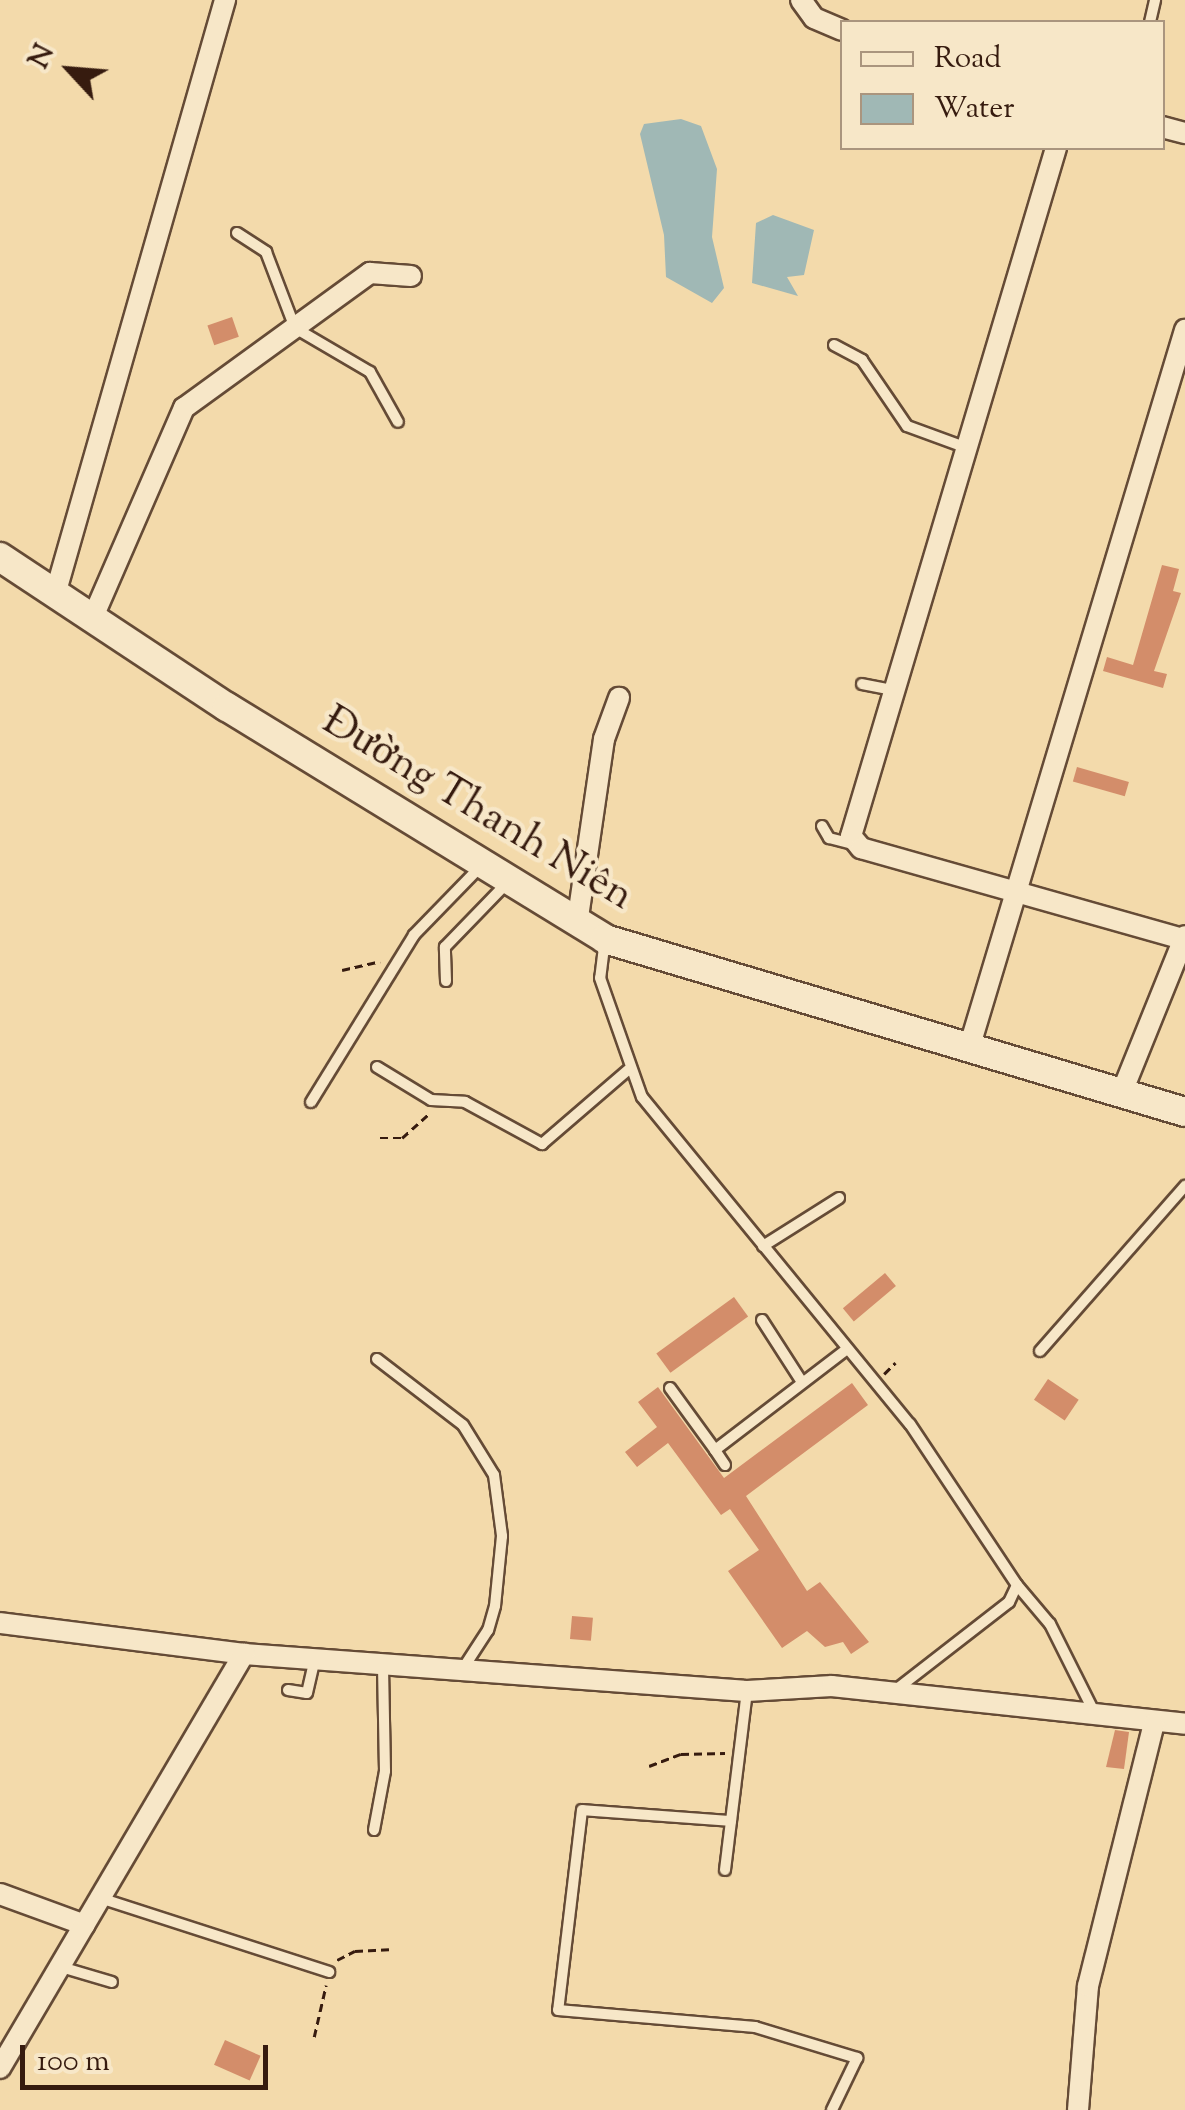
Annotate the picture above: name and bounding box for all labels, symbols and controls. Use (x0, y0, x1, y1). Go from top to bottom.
north arrow (20, 20, 120, 120)
legend (840, 20, 1165, 150)
text: N (20, 38, 66, 76)
text: Road (934, 38, 1001, 81)
text: Water (934, 88, 1015, 131)
street label: Đường Thanh Niên (313, 697, 641, 923)
scale bar (25, 2025, 272, 2087)
text: 100 m (37, 2041, 110, 2084)

